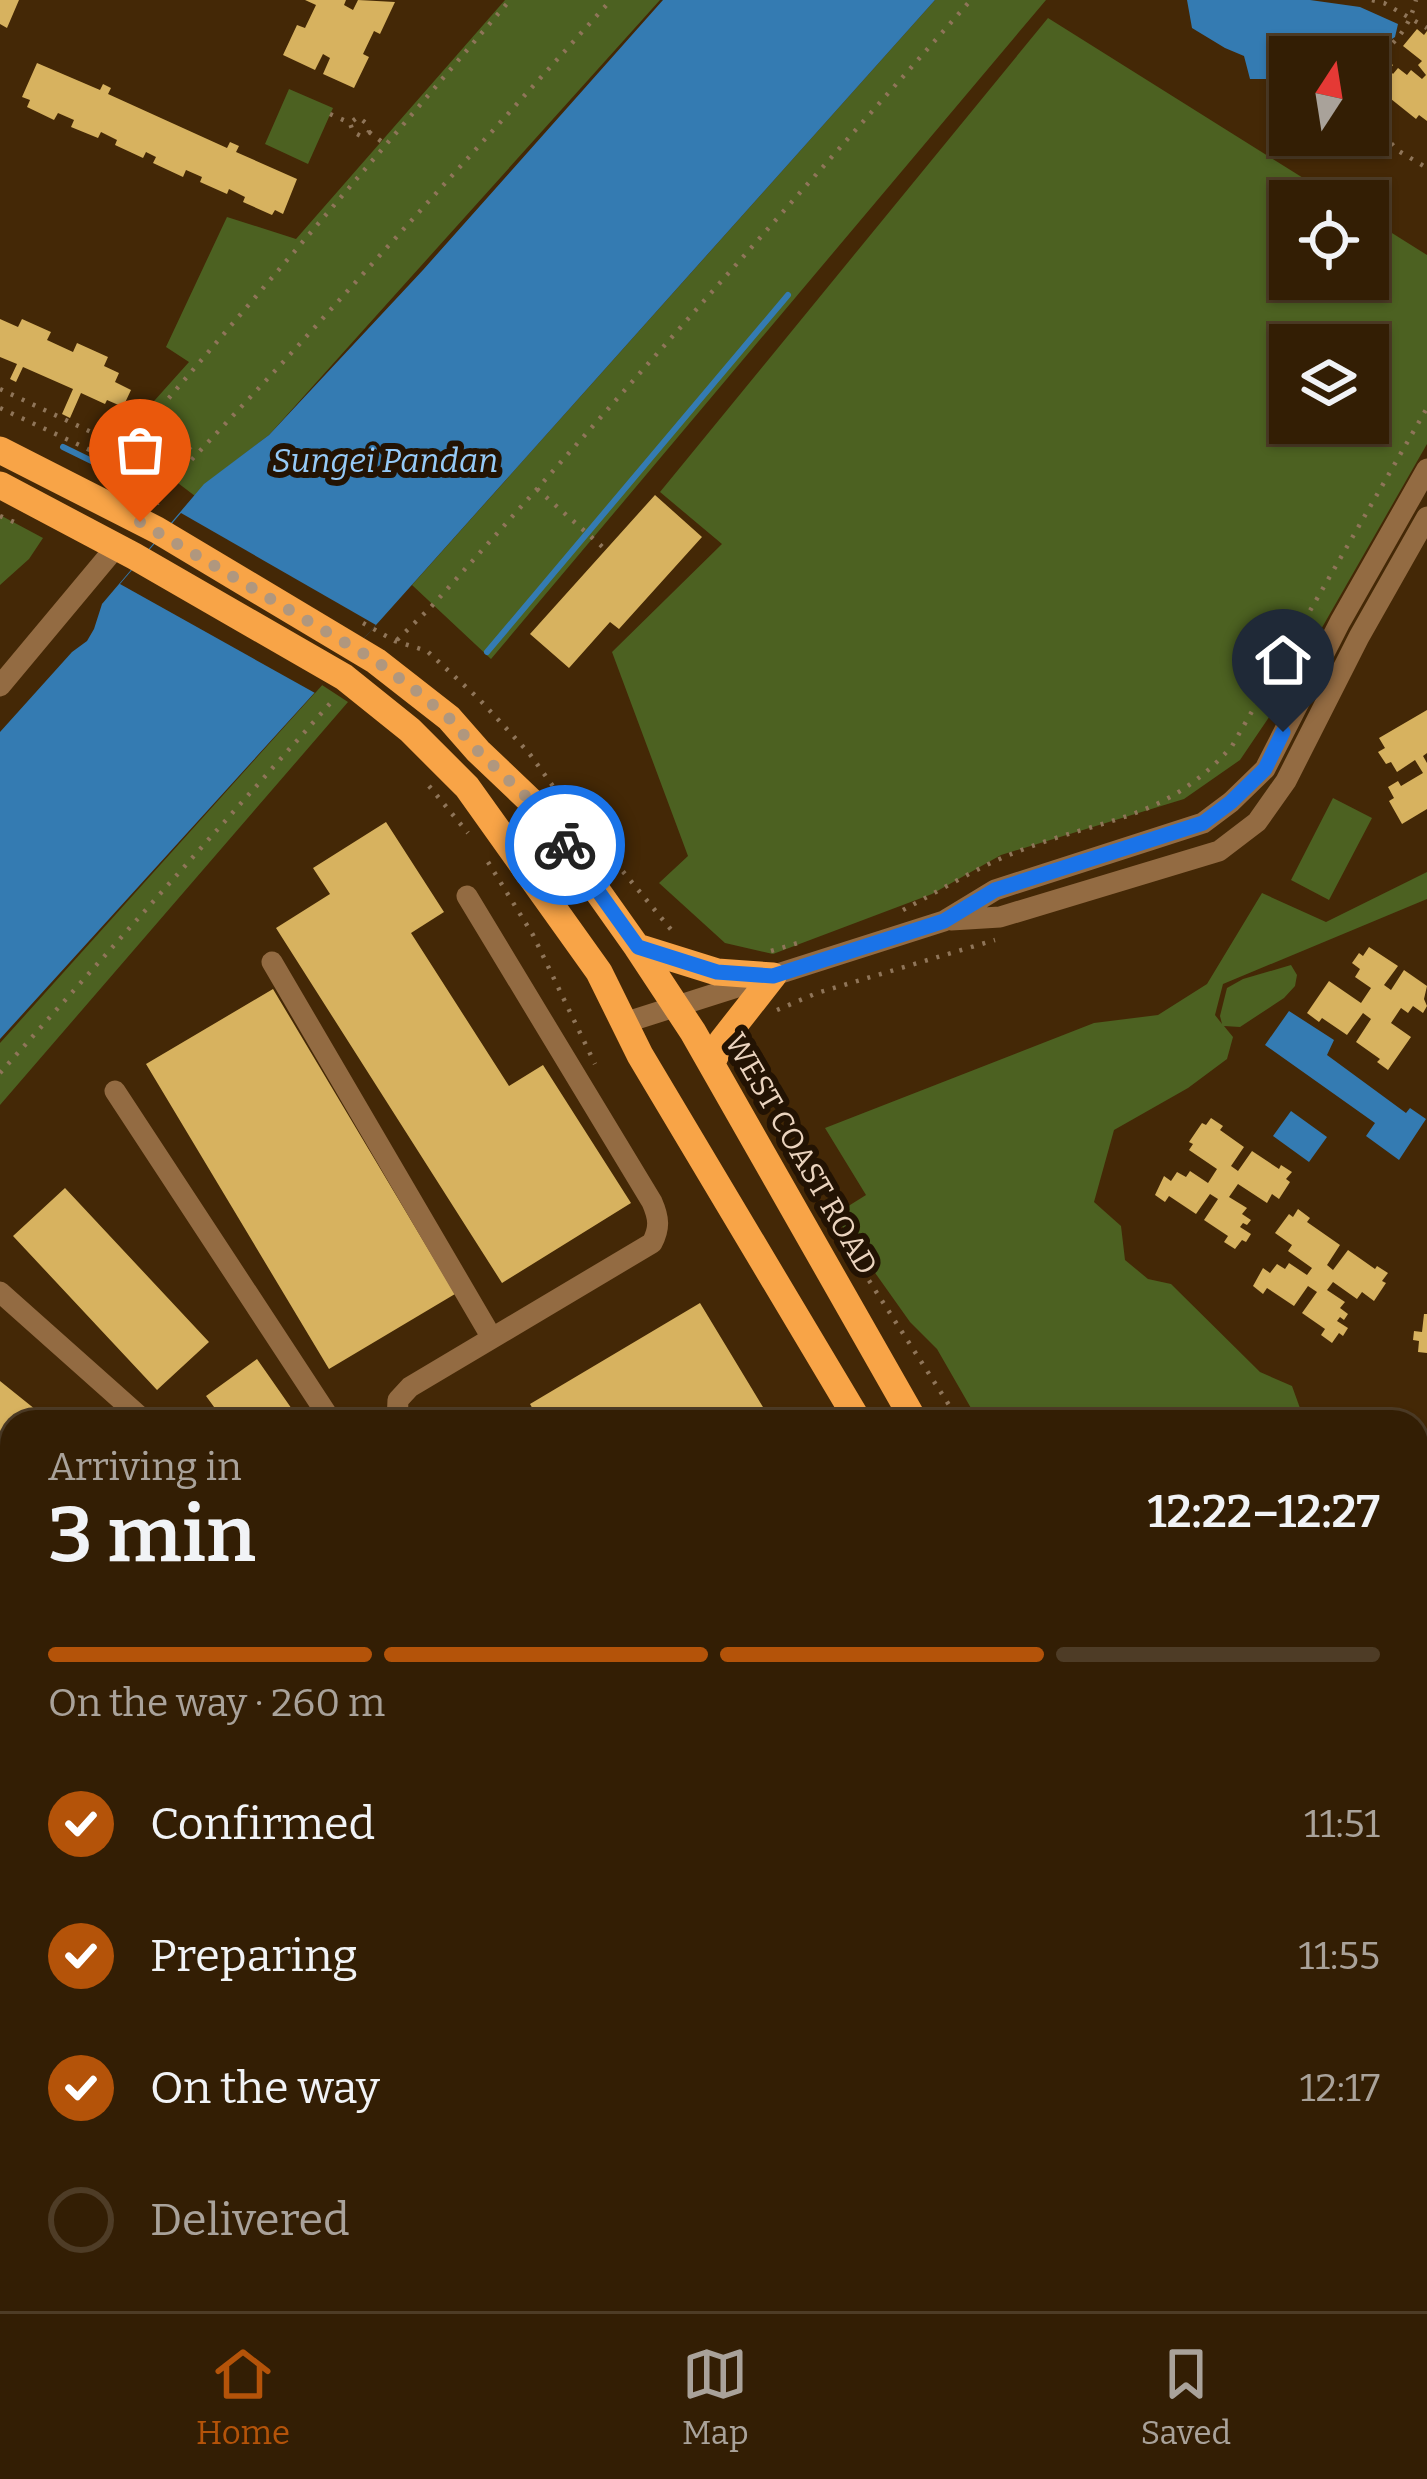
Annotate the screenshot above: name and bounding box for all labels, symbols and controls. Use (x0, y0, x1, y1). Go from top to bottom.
north arrow (1269, 36, 1389, 156)
map controls (1269, 36, 1389, 444)
button: locate (1269, 180, 1389, 300)
button: layers (1269, 324, 1389, 444)
pin (89, 399, 191, 522)
icon: bag (107, 417, 173, 483)
water label: Sungei Pandan (272, 441, 498, 481)
pin (1232, 609, 1334, 732)
icon: home (1250, 627, 1316, 693)
courier (505, 785, 625, 905)
icon: bike (532, 812, 598, 878)
street label: WEST COAST ROAD (717, 1027, 885, 1281)
text: Arriving in (48, 1444, 242, 1490)
text: 12:22–12:27 (1147, 1485, 1380, 1539)
text: 3 min (48, 1488, 256, 1582)
text: On the way · 260 m (48, 1680, 385, 1726)
icon: check (48, 1791, 114, 1857)
text: Confirmed (150, 1797, 375, 1851)
text: 11:51 (1304, 1801, 1380, 1847)
icon: check (48, 1923, 114, 1989)
text: Preparing (150, 1929, 358, 1983)
text: 11:55 (1298, 1933, 1380, 1979)
icon: check (48, 2055, 114, 2121)
text: On the way (150, 2061, 380, 2115)
text: 12:17 (1300, 2065, 1380, 2111)
text: Delivered (150, 2193, 350, 2247)
tab: Home (196, 2341, 290, 2453)
tab: Map (682, 2341, 749, 2453)
tab: Saved (1140, 2341, 1231, 2453)

